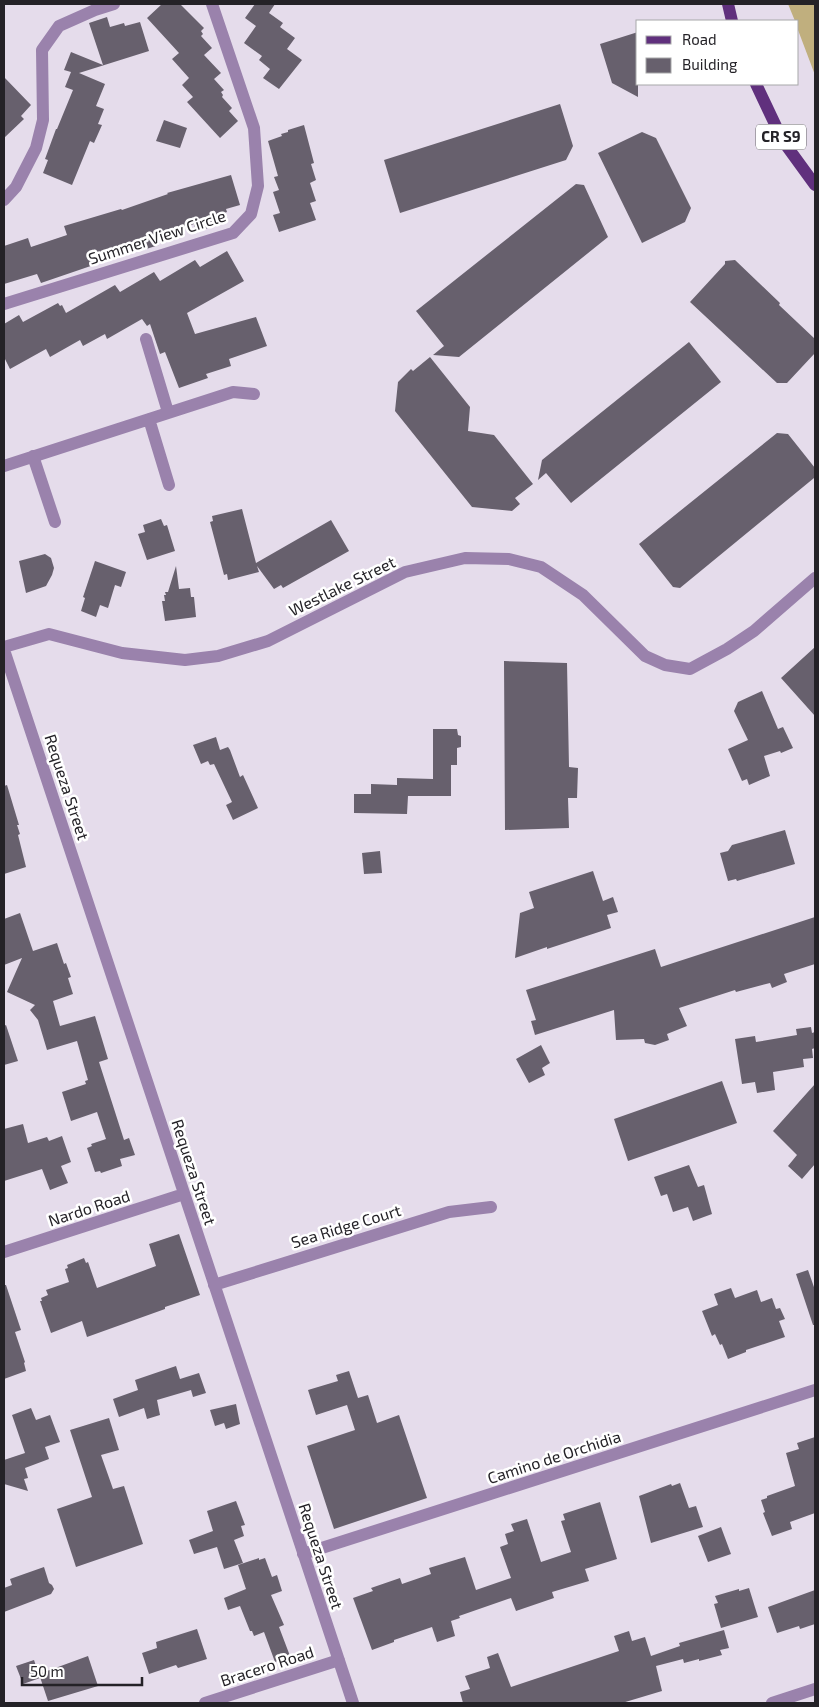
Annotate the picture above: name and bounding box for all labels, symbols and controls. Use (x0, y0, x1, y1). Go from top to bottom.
legend (636, 20, 799, 85)
text: Road (682, 30, 717, 48)
text: Building (682, 55, 738, 73)
road number: CR S9 (756, 124, 806, 150)
street label: Summer View Circle (86, 205, 228, 268)
street label: Westlake Street (286, 552, 398, 619)
street label: Requeza Street (41, 731, 94, 842)
street label: Requeza Street (168, 1116, 221, 1227)
street label: Nardo Road (45, 1185, 132, 1230)
street label: Sea Ridge Court (289, 1200, 403, 1251)
street label: Camino de Orchidia (485, 1426, 623, 1487)
street label: Requeza Street (295, 1500, 348, 1611)
street label: Bracero Road (218, 1641, 316, 1690)
scale bar (22, 1654, 142, 1686)
text: 50 m (30, 1662, 64, 1680)

